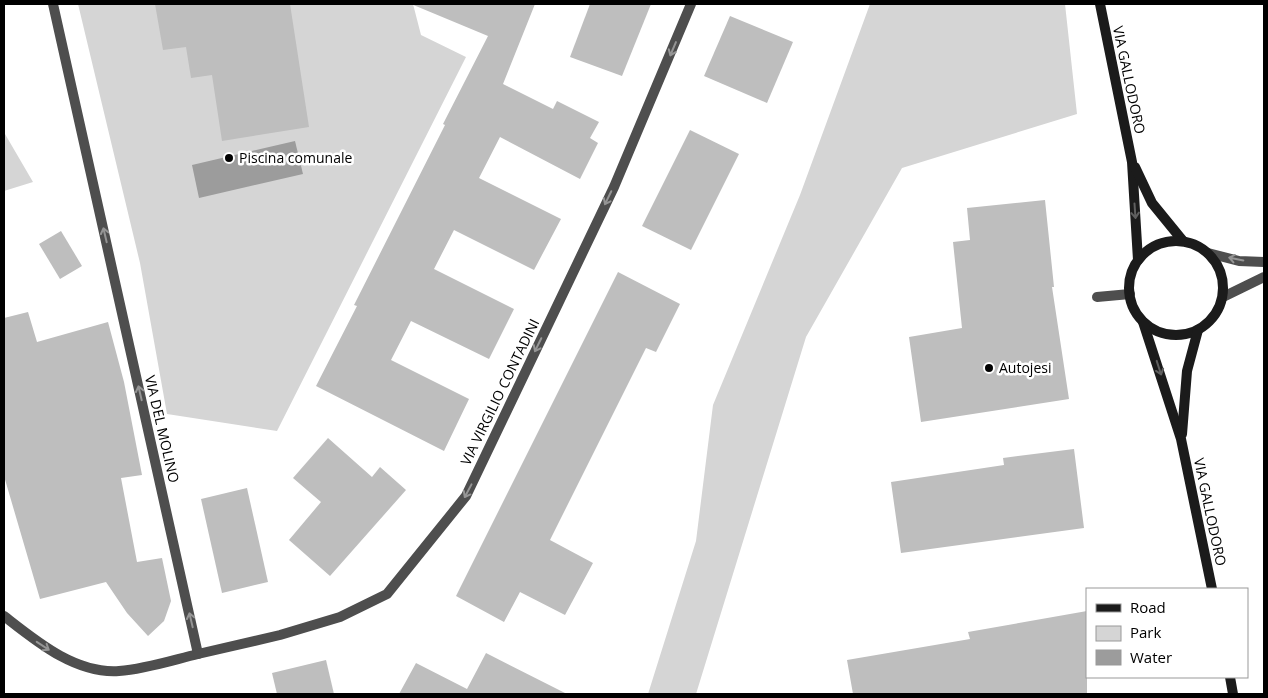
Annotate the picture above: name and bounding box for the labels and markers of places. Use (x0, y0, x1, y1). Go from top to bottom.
place label: Piscina comunale (239, 148, 352, 167)
marker: Piscina comunale (223, 152, 235, 164)
place label: Autojesi (999, 358, 1051, 377)
marker: Autojesi (983, 362, 995, 374)

